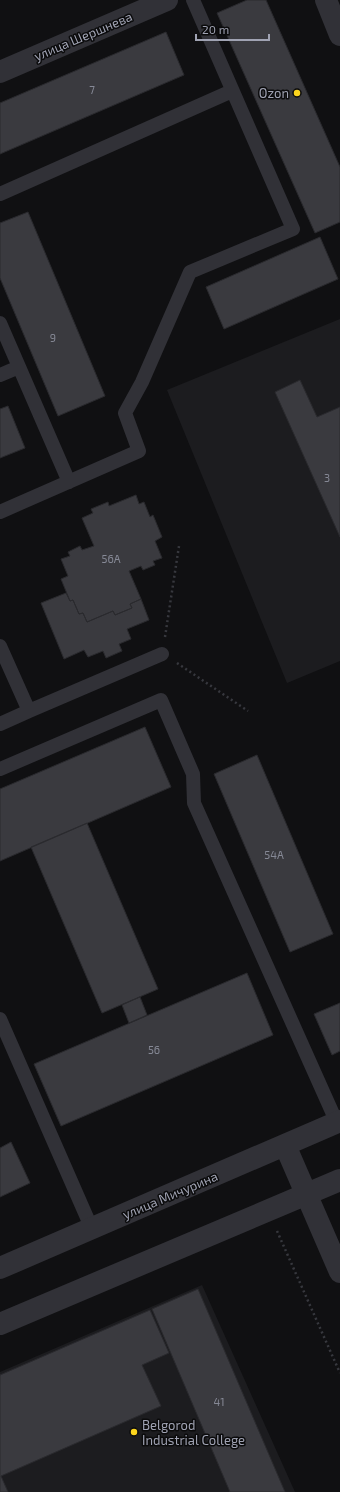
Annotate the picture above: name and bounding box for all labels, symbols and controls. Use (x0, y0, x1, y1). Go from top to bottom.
street label: улица Шершнева (31, 8, 135, 64)
scale bar (196, 16, 269, 42)
text: 20 m (202, 22, 229, 36)
house number: 7 (89, 83, 95, 96)
place label: Ozon (259, 85, 289, 101)
marker: Ozon (292, 88, 302, 98)
house number: 9 (50, 331, 56, 344)
house number: 3 (324, 471, 330, 484)
house number: 56А (101, 552, 121, 565)
house number: 54А (264, 848, 284, 861)
house number: 56 (148, 1043, 160, 1056)
street label: улица Мичурина (120, 1168, 220, 1222)
house number: 41 (213, 1395, 225, 1408)
place label: Belgorod Industrial College (142, 1417, 245, 1448)
marker: Belgorod Industrial College (129, 1427, 139, 1437)

